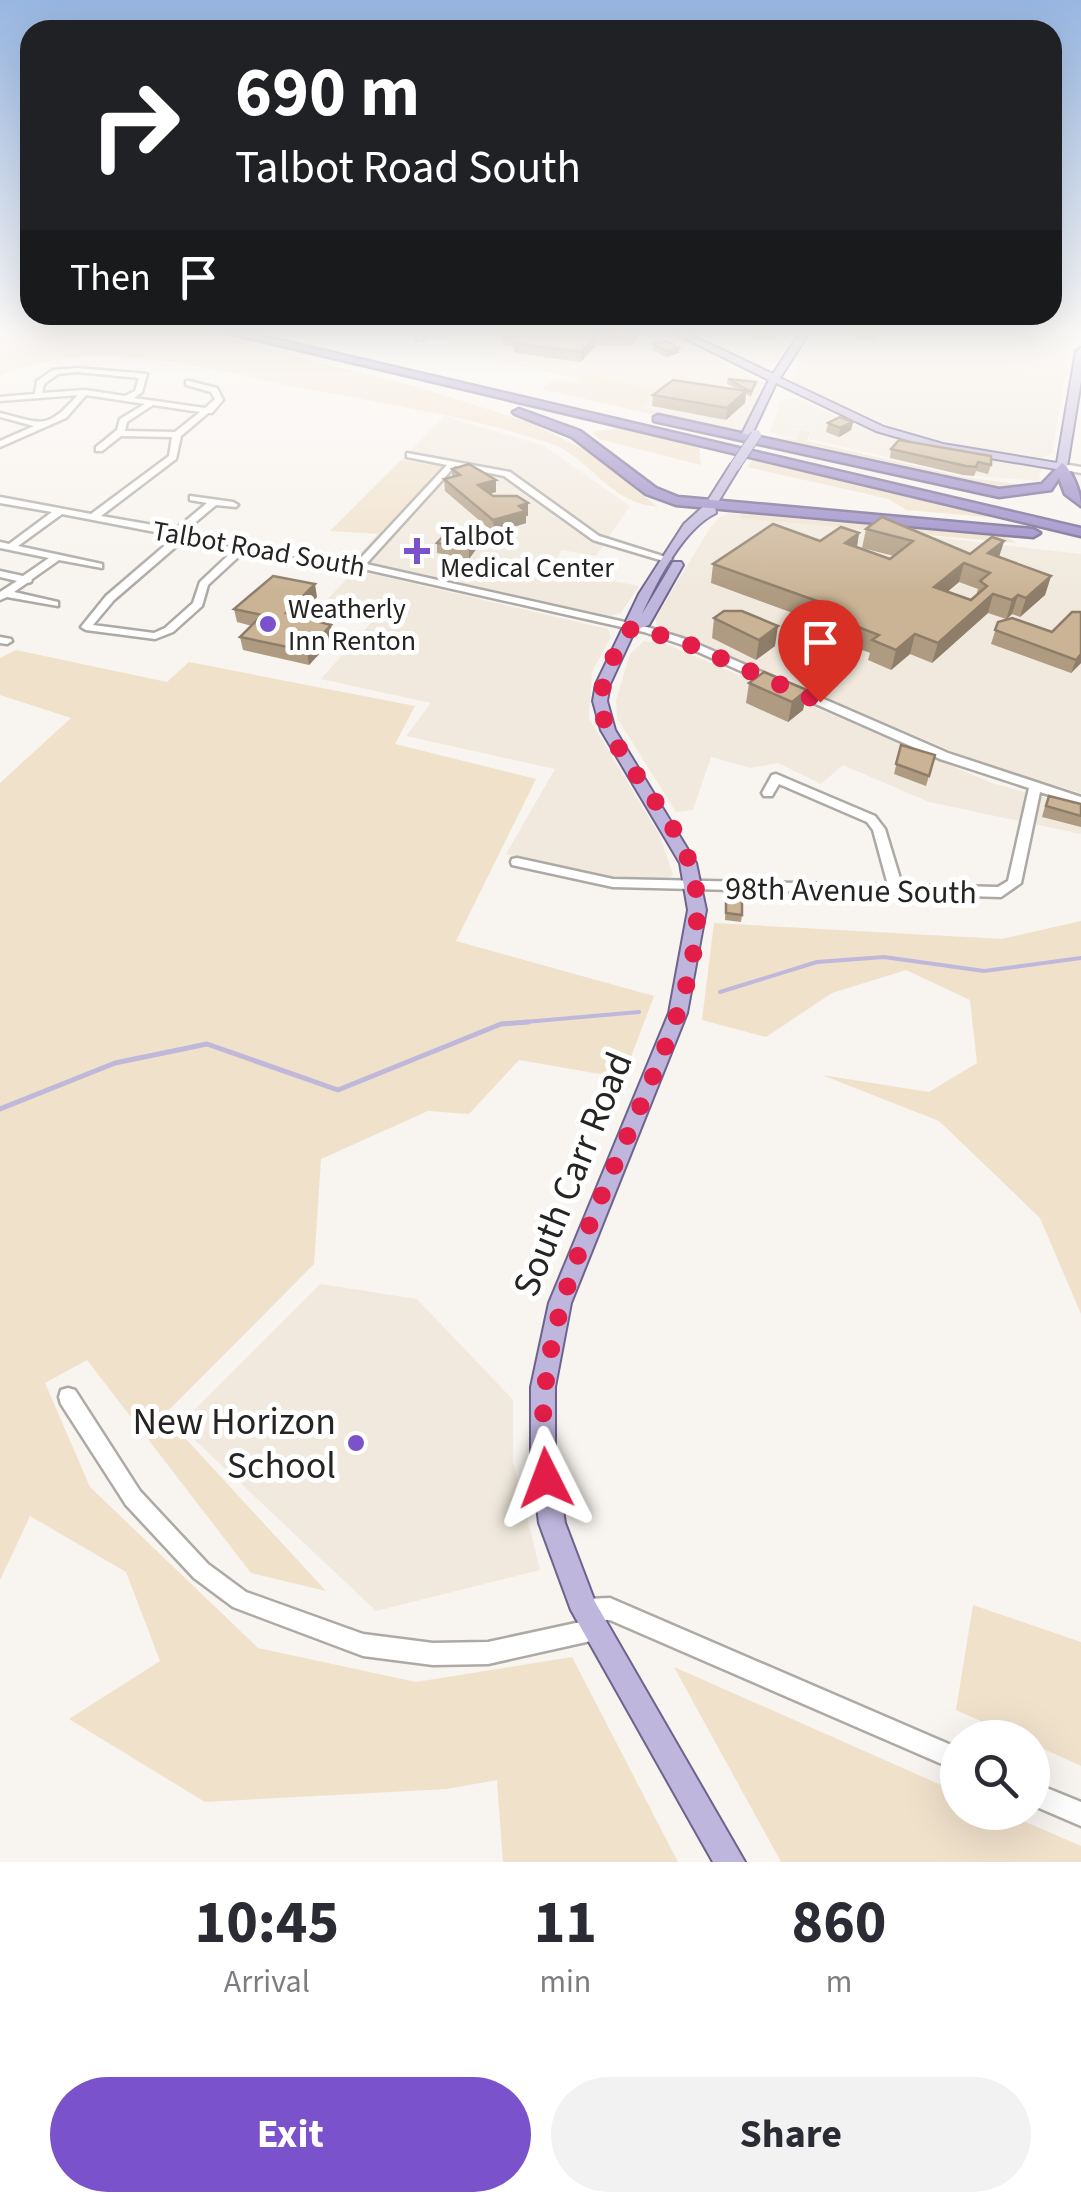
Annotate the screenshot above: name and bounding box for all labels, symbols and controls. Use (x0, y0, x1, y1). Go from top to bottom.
text: 690 m (235, 43, 420, 143)
icon: right (70, 60, 200, 190)
text: Talbot Road South (235, 136, 581, 200)
icon: arrive (171, 250, 226, 305)
text: Then (70, 251, 151, 305)
street label: Talbot Road South (149, 511, 368, 587)
place label: Talbot Medical Center (440, 516, 614, 588)
marker: Talbot Medical Center (404, 538, 430, 564)
place label: Weatherly Inn Renton (288, 589, 416, 661)
pin (778, 600, 863, 703)
marker: Weatherly Inn Renton (257, 613, 279, 635)
icon: arrive (793, 615, 848, 670)
street label: 98th Avenue South (725, 866, 977, 916)
street label: South Carr Road (499, 1044, 646, 1305)
place label: New Horizon School (132, 1395, 336, 1493)
position arrow (494, 1426, 598, 1530)
marker: New Horizon School (345, 1432, 367, 1454)
map controls (940, 1720, 1050, 1830)
button: search (940, 1720, 1050, 1830)
text: 10:45 (194, 1881, 339, 1966)
text: 11 (534, 1881, 597, 1966)
text: 860 (791, 1881, 887, 1966)
text: Arrival (224, 1959, 310, 2005)
text: min (539, 1959, 591, 2005)
text: m (826, 1959, 852, 2005)
button: Exit (50, 2077, 531, 2192)
button: Share (551, 2077, 1031, 2192)

